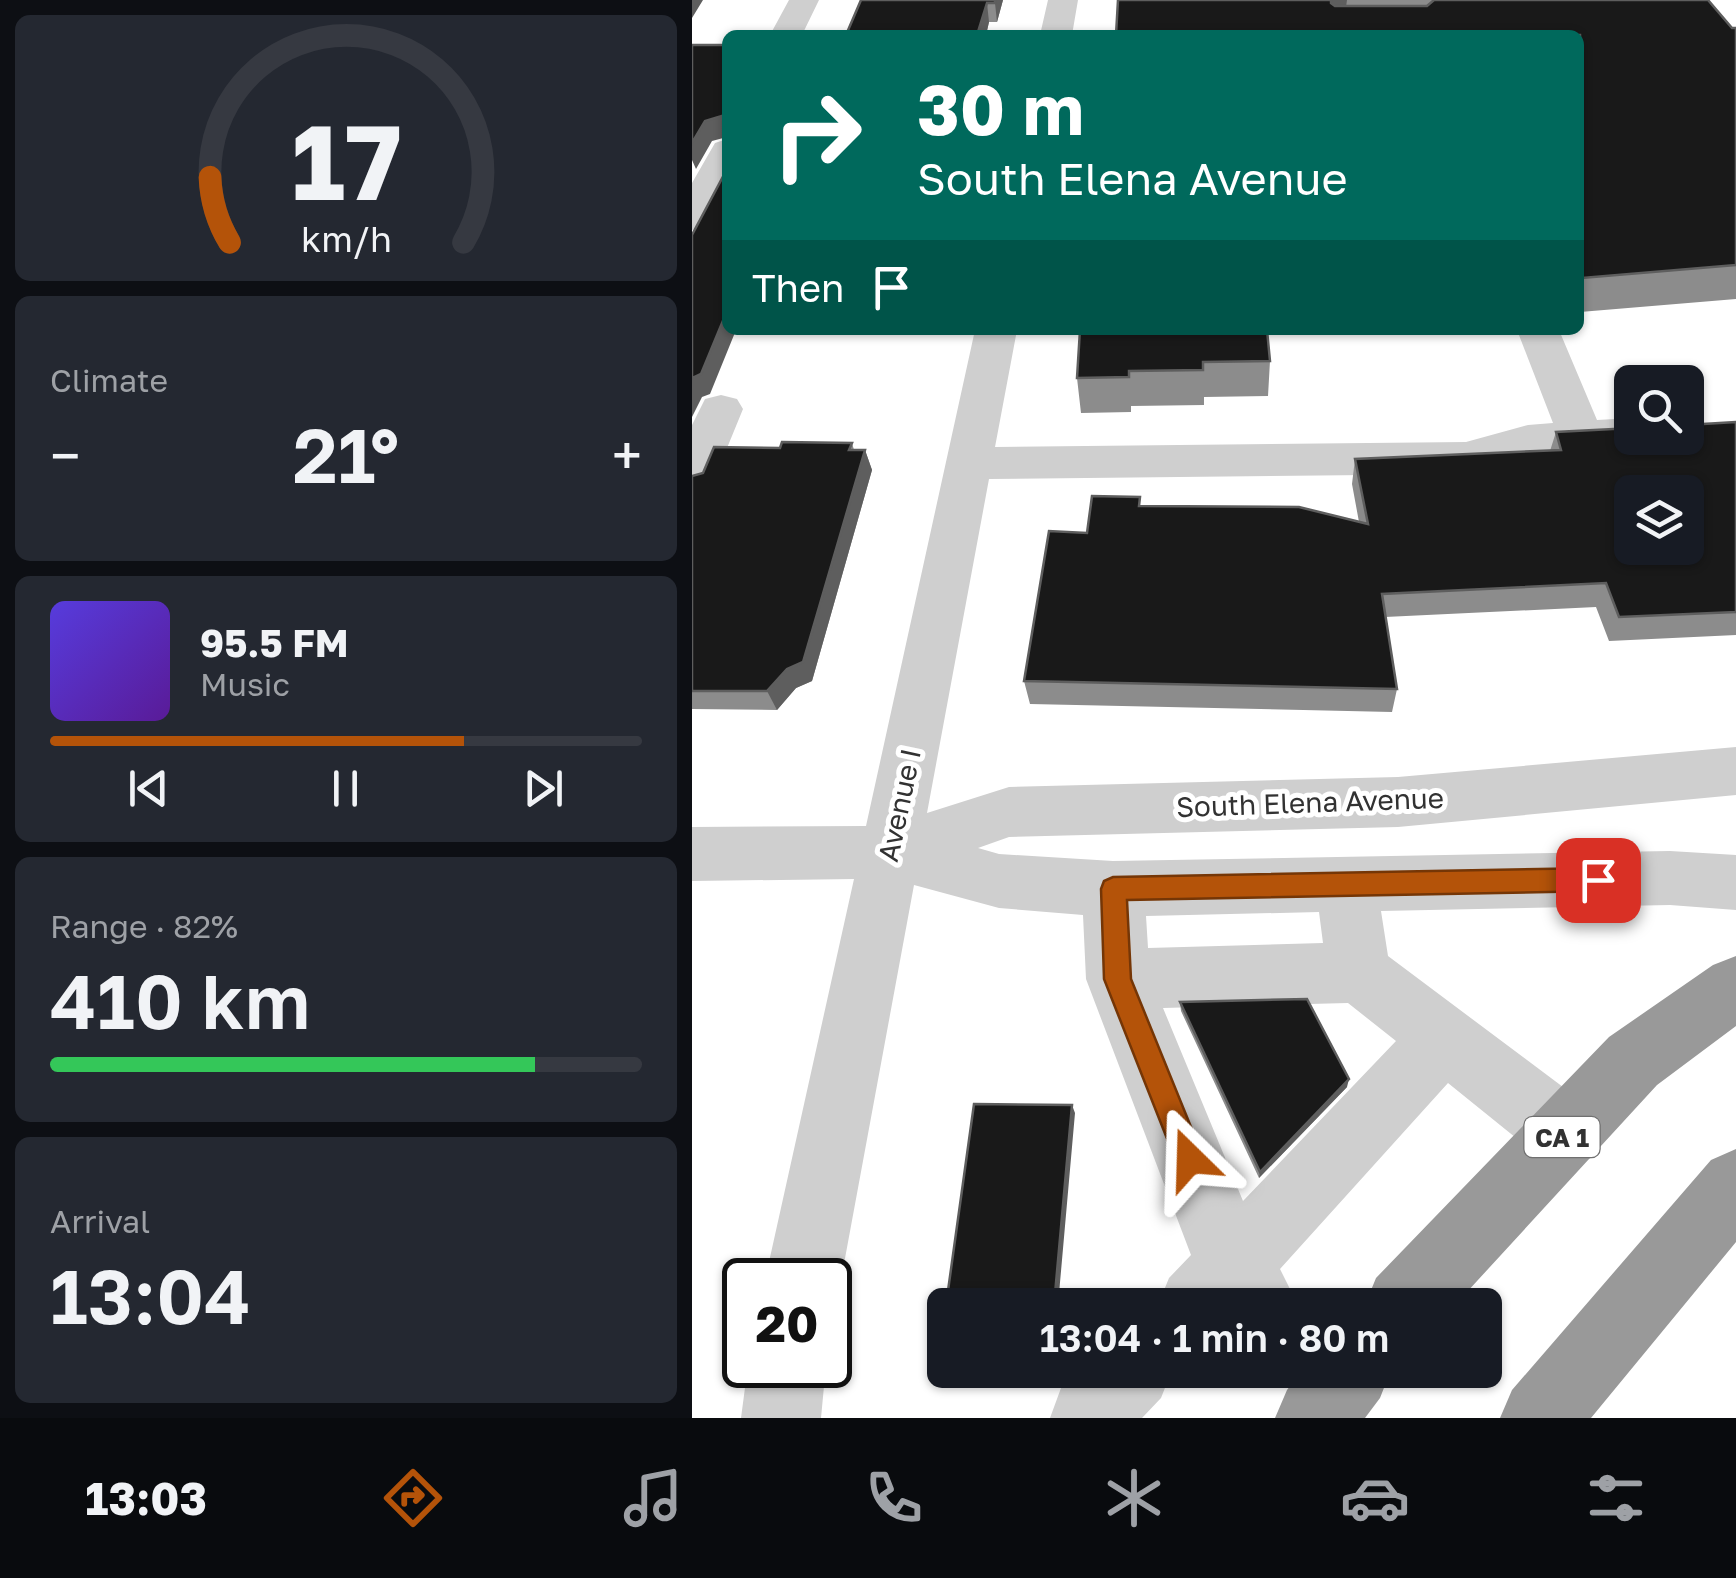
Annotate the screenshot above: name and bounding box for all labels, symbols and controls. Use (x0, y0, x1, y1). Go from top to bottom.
text: 30 m (917, 66, 1084, 150)
icon: right (752, 70, 882, 200)
text: 17 (291, 98, 401, 223)
text: South Elena Avenue (917, 151, 1348, 205)
text: km/h (301, 217, 391, 260)
icon: arrive (864, 260, 919, 315)
text: Then (752, 265, 844, 310)
text: Climate (50, 361, 168, 399)
map controls (1614, 365, 1704, 565)
button: search (1614, 365, 1704, 455)
text: 21° (293, 409, 399, 500)
text: − (50, 422, 80, 488)
text: + (612, 422, 642, 488)
button: layers (1614, 475, 1704, 565)
text: 95.5 FM (200, 620, 349, 665)
text: Music (200, 665, 290, 703)
street label: Avenue I (871, 746, 927, 864)
icon: previous (121, 761, 176, 816)
icon: pause (318, 761, 373, 816)
icon: next (516, 761, 571, 816)
street label: South Elena Avenue (1176, 781, 1444, 823)
pin (1556, 838, 1641, 923)
icon: arrive (1571, 853, 1626, 908)
text: Range · 82% (50, 907, 238, 945)
text: 410 km (50, 955, 310, 1046)
position arrow (1138, 1107, 1242, 1211)
road number: CA 1 (1524, 1117, 1600, 1157)
text: Arrival (50, 1202, 150, 1240)
text: 13:04 (50, 1250, 251, 1341)
speed limit sign: 20 (722, 1258, 852, 1388)
text: 13:04 · 1 min · 80 m (1040, 1315, 1389, 1360)
icon: directions (378, 1463, 448, 1533)
icon: music (618, 1463, 688, 1533)
icon: phone (859, 1463, 929, 1533)
icon: climate (1099, 1463, 1169, 1533)
icon: car (1340, 1463, 1410, 1533)
icon: filters (1581, 1463, 1651, 1533)
text: 13:03 (85, 1471, 207, 1525)

